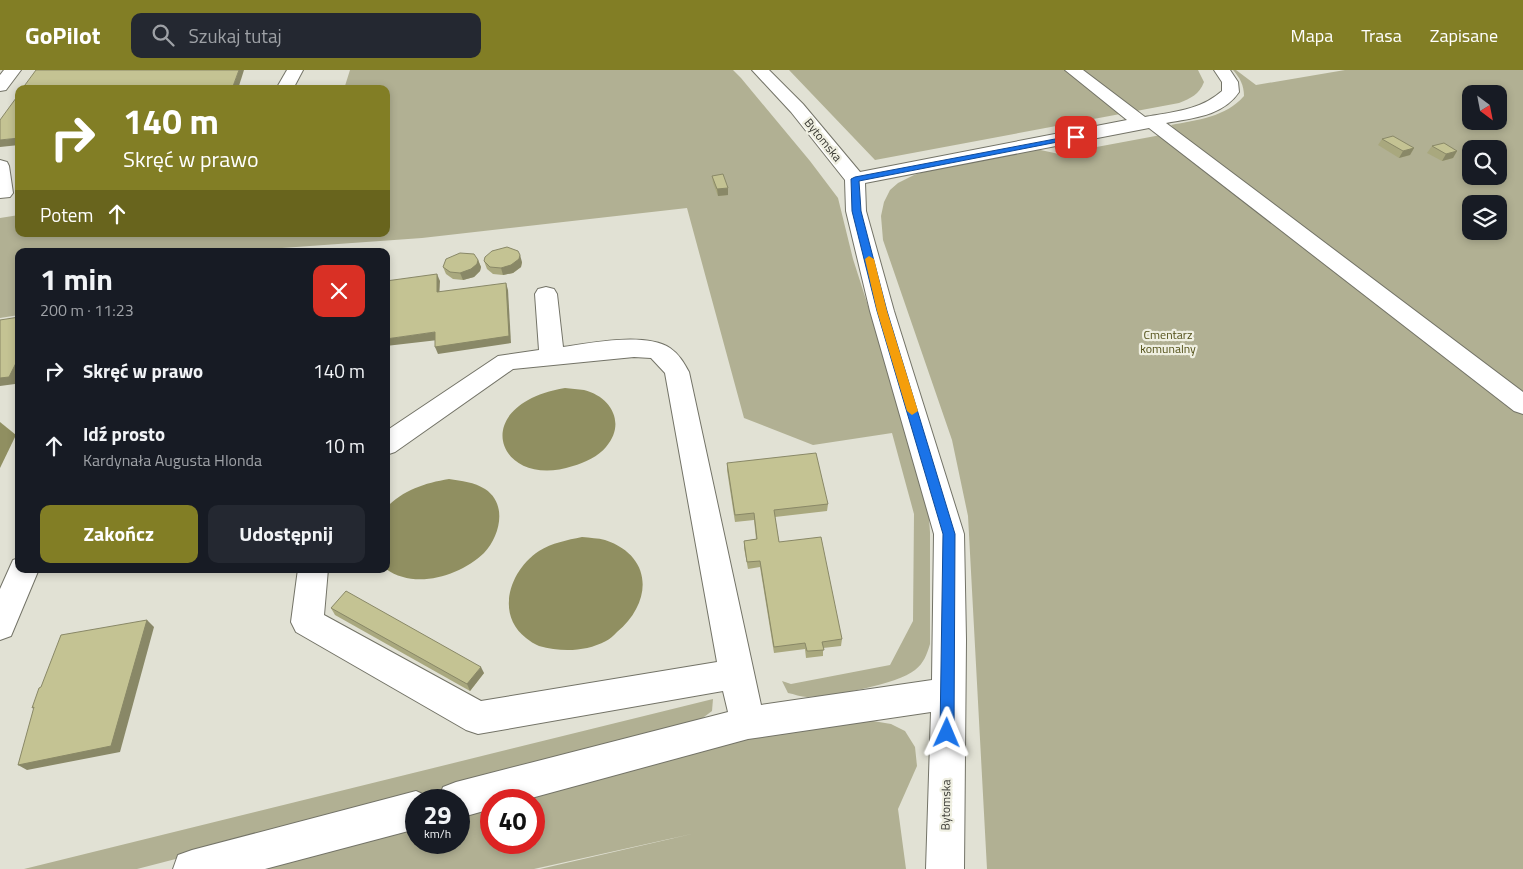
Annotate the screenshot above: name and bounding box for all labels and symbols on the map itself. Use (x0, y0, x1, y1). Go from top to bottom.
north arrow (1462, 85, 1508, 130)
street label: Bytomska (800, 114, 847, 165)
pin (1055, 116, 1097, 158)
park label: Cmentarz komunalny (1140, 325, 1196, 358)
position arrow (920, 706, 972, 758)
street label: Bytomska (936, 779, 955, 831)
speed limit sign: 40 (480, 789, 545, 854)

